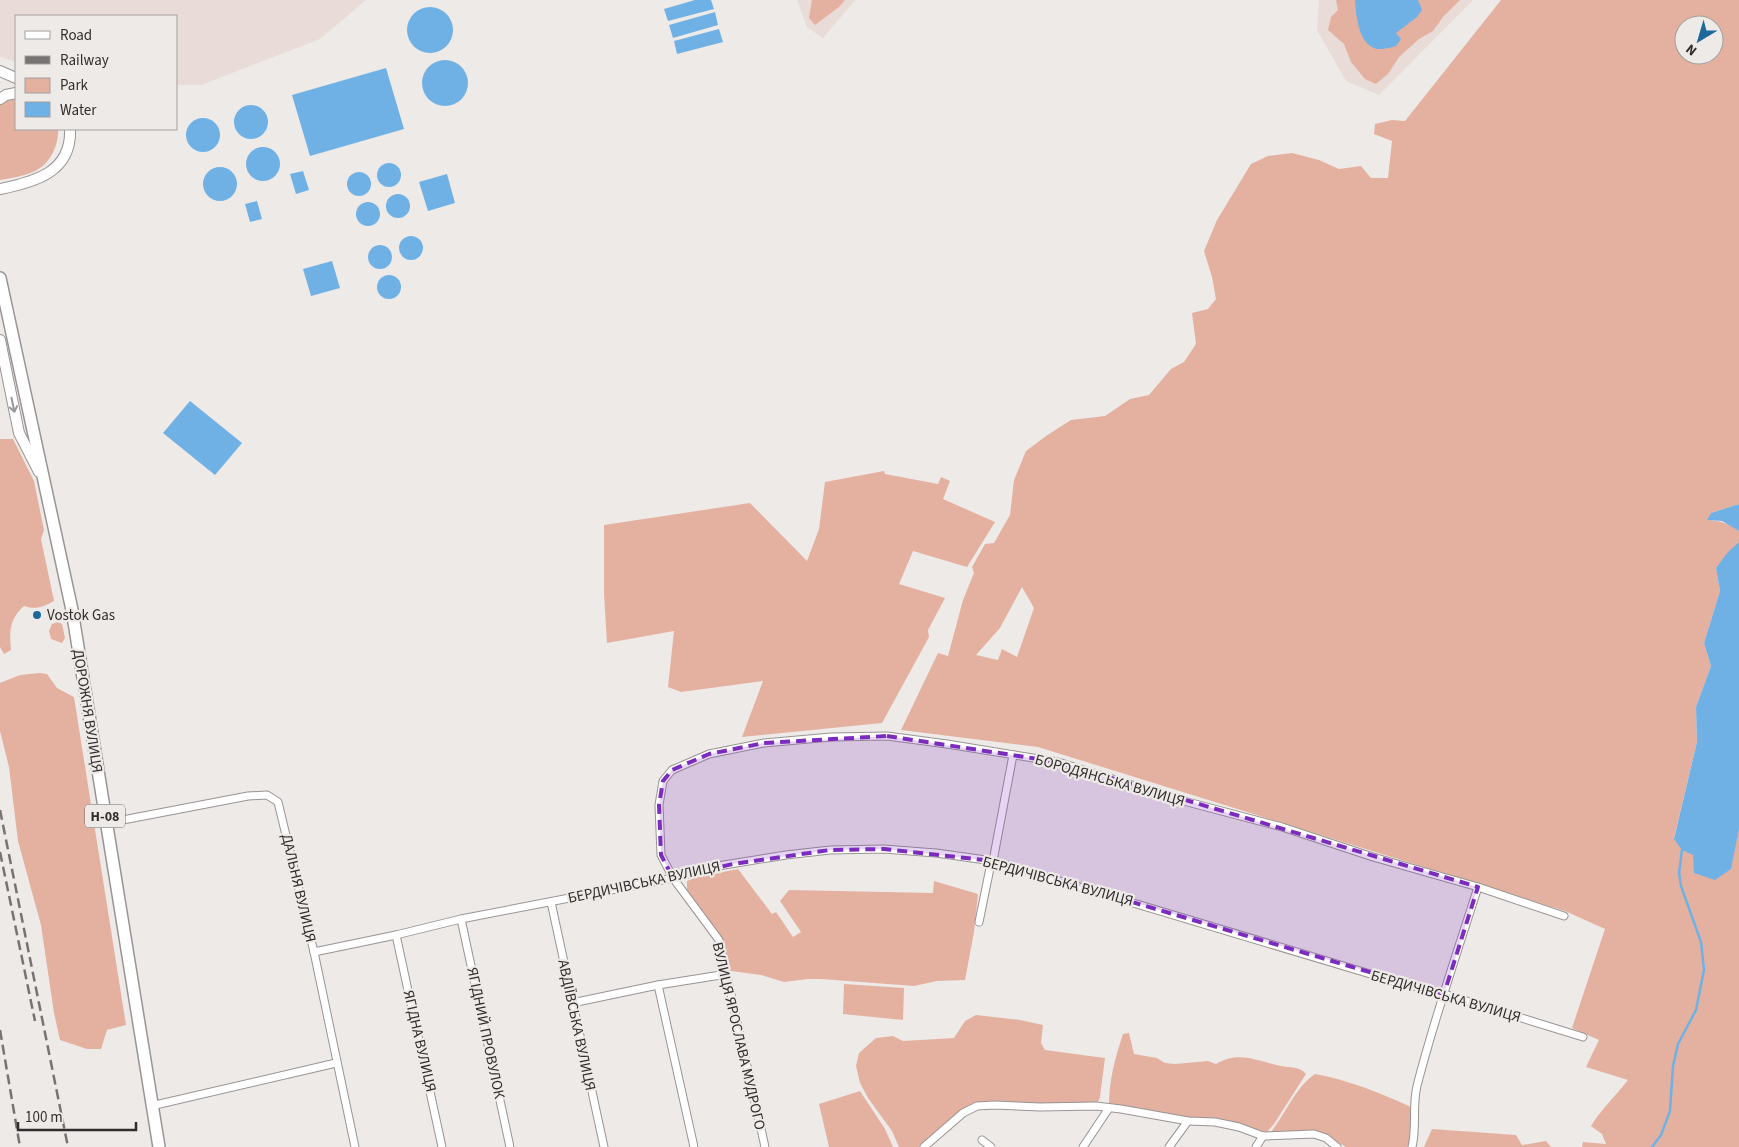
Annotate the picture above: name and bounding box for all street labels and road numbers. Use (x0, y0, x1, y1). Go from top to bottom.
street label: ДОРОЖНЯ ВУЛИЦЯ (67, 648, 108, 774)
street label: БОРОДЯНСЬКА ВУЛИЦЯ (1032, 749, 1187, 812)
road number: Н-08 (85, 804, 125, 828)
street label: ДАЛЬНЯ ВУЛИЦЯ (276, 832, 321, 944)
street label: БЕРДИЧІВСЬКА ВУЛИЦЯ (980, 851, 1136, 912)
street label: БЕРДИЧІВСЬКА ВУЛИЦЯ (566, 856, 722, 909)
street label: ВУЛИЦЯ ЯРОСЛАВА МУДРОГО (707, 940, 770, 1132)
street label: АВДІЇВСЬКА ВУЛИЦЯ (552, 958, 601, 1093)
street label: ЯГІДНИЙ ПРОВУЛОК (461, 965, 510, 1101)
street label: БЕРДИЧІВСЬКА ВУЛИЦЯ (1368, 965, 1523, 1028)
street label: ЯГІДНА ВУЛИЦЯ (398, 988, 441, 1094)

